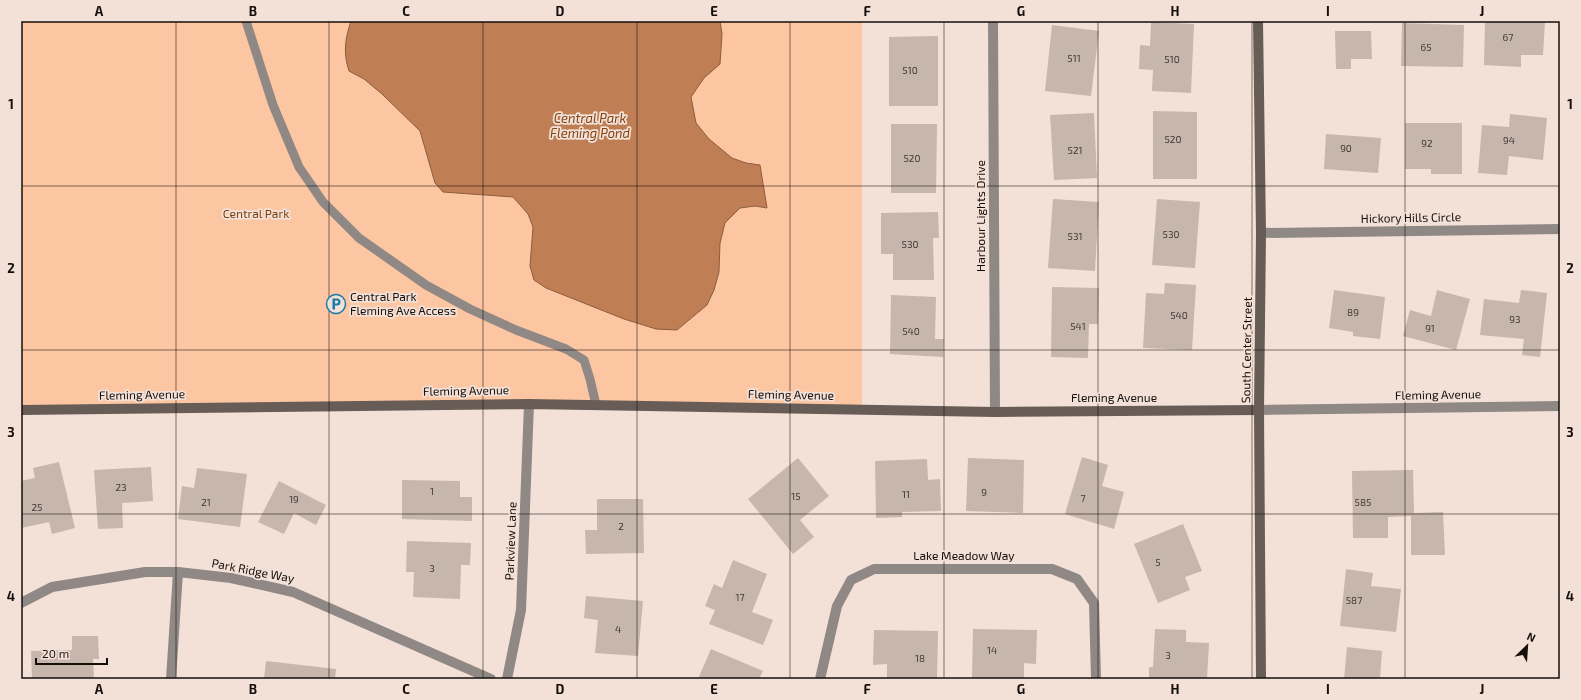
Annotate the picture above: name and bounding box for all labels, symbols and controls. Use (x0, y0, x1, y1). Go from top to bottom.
text: A (95, 3, 104, 19)
text: B (249, 3, 257, 19)
text: C (402, 3, 410, 19)
text: D (556, 3, 565, 19)
text: E (710, 3, 718, 19)
text: F (863, 3, 871, 19)
text: G (1017, 3, 1025, 19)
text: H (1171, 3, 1180, 19)
text: I (1326, 3, 1330, 19)
text: J (1480, 3, 1484, 19)
house number: 67 (1503, 31, 1513, 43)
house number: 65 (1420, 41, 1432, 53)
house number: 511 (1067, 52, 1081, 64)
house number: 510 (1164, 53, 1180, 65)
house number: 510 (902, 64, 918, 76)
text: 1 (8, 96, 14, 112)
text: 1 (1567, 96, 1573, 112)
water label: Central Park Fleming Pond (550, 110, 631, 141)
house number: 520 (1164, 133, 1182, 145)
house number: 94 (1503, 134, 1515, 146)
house number: 92 (1421, 137, 1433, 149)
house number: 90 (1340, 142, 1352, 154)
house number: 521 (1068, 144, 1082, 156)
house number: 520 (903, 152, 921, 164)
street label: Harbour Lights Drive (973, 160, 987, 272)
park label: Central Park (223, 206, 289, 220)
street label: Hickory Hills Circle (1361, 209, 1461, 225)
house number: 530 (1163, 228, 1179, 240)
house number: 531 (1068, 230, 1082, 242)
house number: 530 (902, 238, 918, 250)
text: 2 (7, 260, 15, 276)
text: 2 (1566, 260, 1574, 276)
place label: Central Park Fleming Ave Access (350, 289, 456, 317)
parking icon: Central Park Fleming Ave Access (325, 293, 347, 315)
street label: South Center Street (1238, 296, 1254, 403)
house number: 89 (1347, 306, 1359, 318)
house number: 540 (1170, 309, 1188, 321)
house number: 93 (1509, 313, 1521, 325)
house number: 541 (1070, 320, 1086, 332)
house number: 91 (1425, 322, 1435, 334)
house number: 540 (902, 325, 920, 337)
street label: Fleming Avenue (423, 382, 509, 398)
street label: Fleming Avenue (99, 386, 185, 402)
street label: Fleming Avenue (748, 386, 834, 402)
street label: Fleming Avenue (1395, 386, 1481, 402)
street label: Fleming Avenue (1071, 390, 1157, 404)
text: 3 (7, 424, 15, 440)
text: 3 (1566, 424, 1574, 440)
house number: 23 (115, 481, 127, 493)
house number: 1 (430, 485, 434, 497)
house number: 9 (981, 486, 987, 498)
house number: 11 (902, 488, 910, 500)
house number: 15 (791, 490, 801, 502)
house number: 7 (1080, 492, 1086, 504)
house number: 19 (289, 493, 299, 505)
house number: 21 (201, 496, 211, 508)
house number: 585 (1355, 496, 1371, 508)
house number: 25 (32, 501, 42, 513)
street label: Parkview Lane (502, 501, 518, 581)
house number: 2 (618, 520, 624, 532)
street label: Lake Meadow Way (913, 548, 1015, 562)
street label: Park Ridge Way (211, 555, 296, 585)
house number: 5 (1155, 556, 1161, 568)
house number: 3 (429, 562, 435, 574)
text: 4 (7, 588, 15, 604)
text: 4 (1566, 588, 1574, 604)
house number: 17 (735, 591, 745, 603)
house number: 587 (1346, 594, 1362, 606)
house number: 4 (615, 623, 621, 635)
north arrow (1507, 626, 1547, 666)
text: N (1525, 629, 1538, 644)
scale bar (36, 640, 107, 666)
house number: 14 (987, 644, 997, 656)
text: 20 m (42, 646, 69, 660)
house number: 3 (1165, 649, 1171, 661)
house number: 18 (915, 652, 925, 664)
text: A (95, 681, 104, 697)
text: B (249, 681, 257, 697)
text: C (402, 681, 410, 697)
text: D (556, 681, 565, 697)
text: E (710, 681, 718, 697)
text: F (863, 681, 871, 697)
text: G (1017, 681, 1025, 697)
text: H (1171, 681, 1180, 697)
text: I (1326, 681, 1330, 697)
text: J (1480, 681, 1484, 697)

